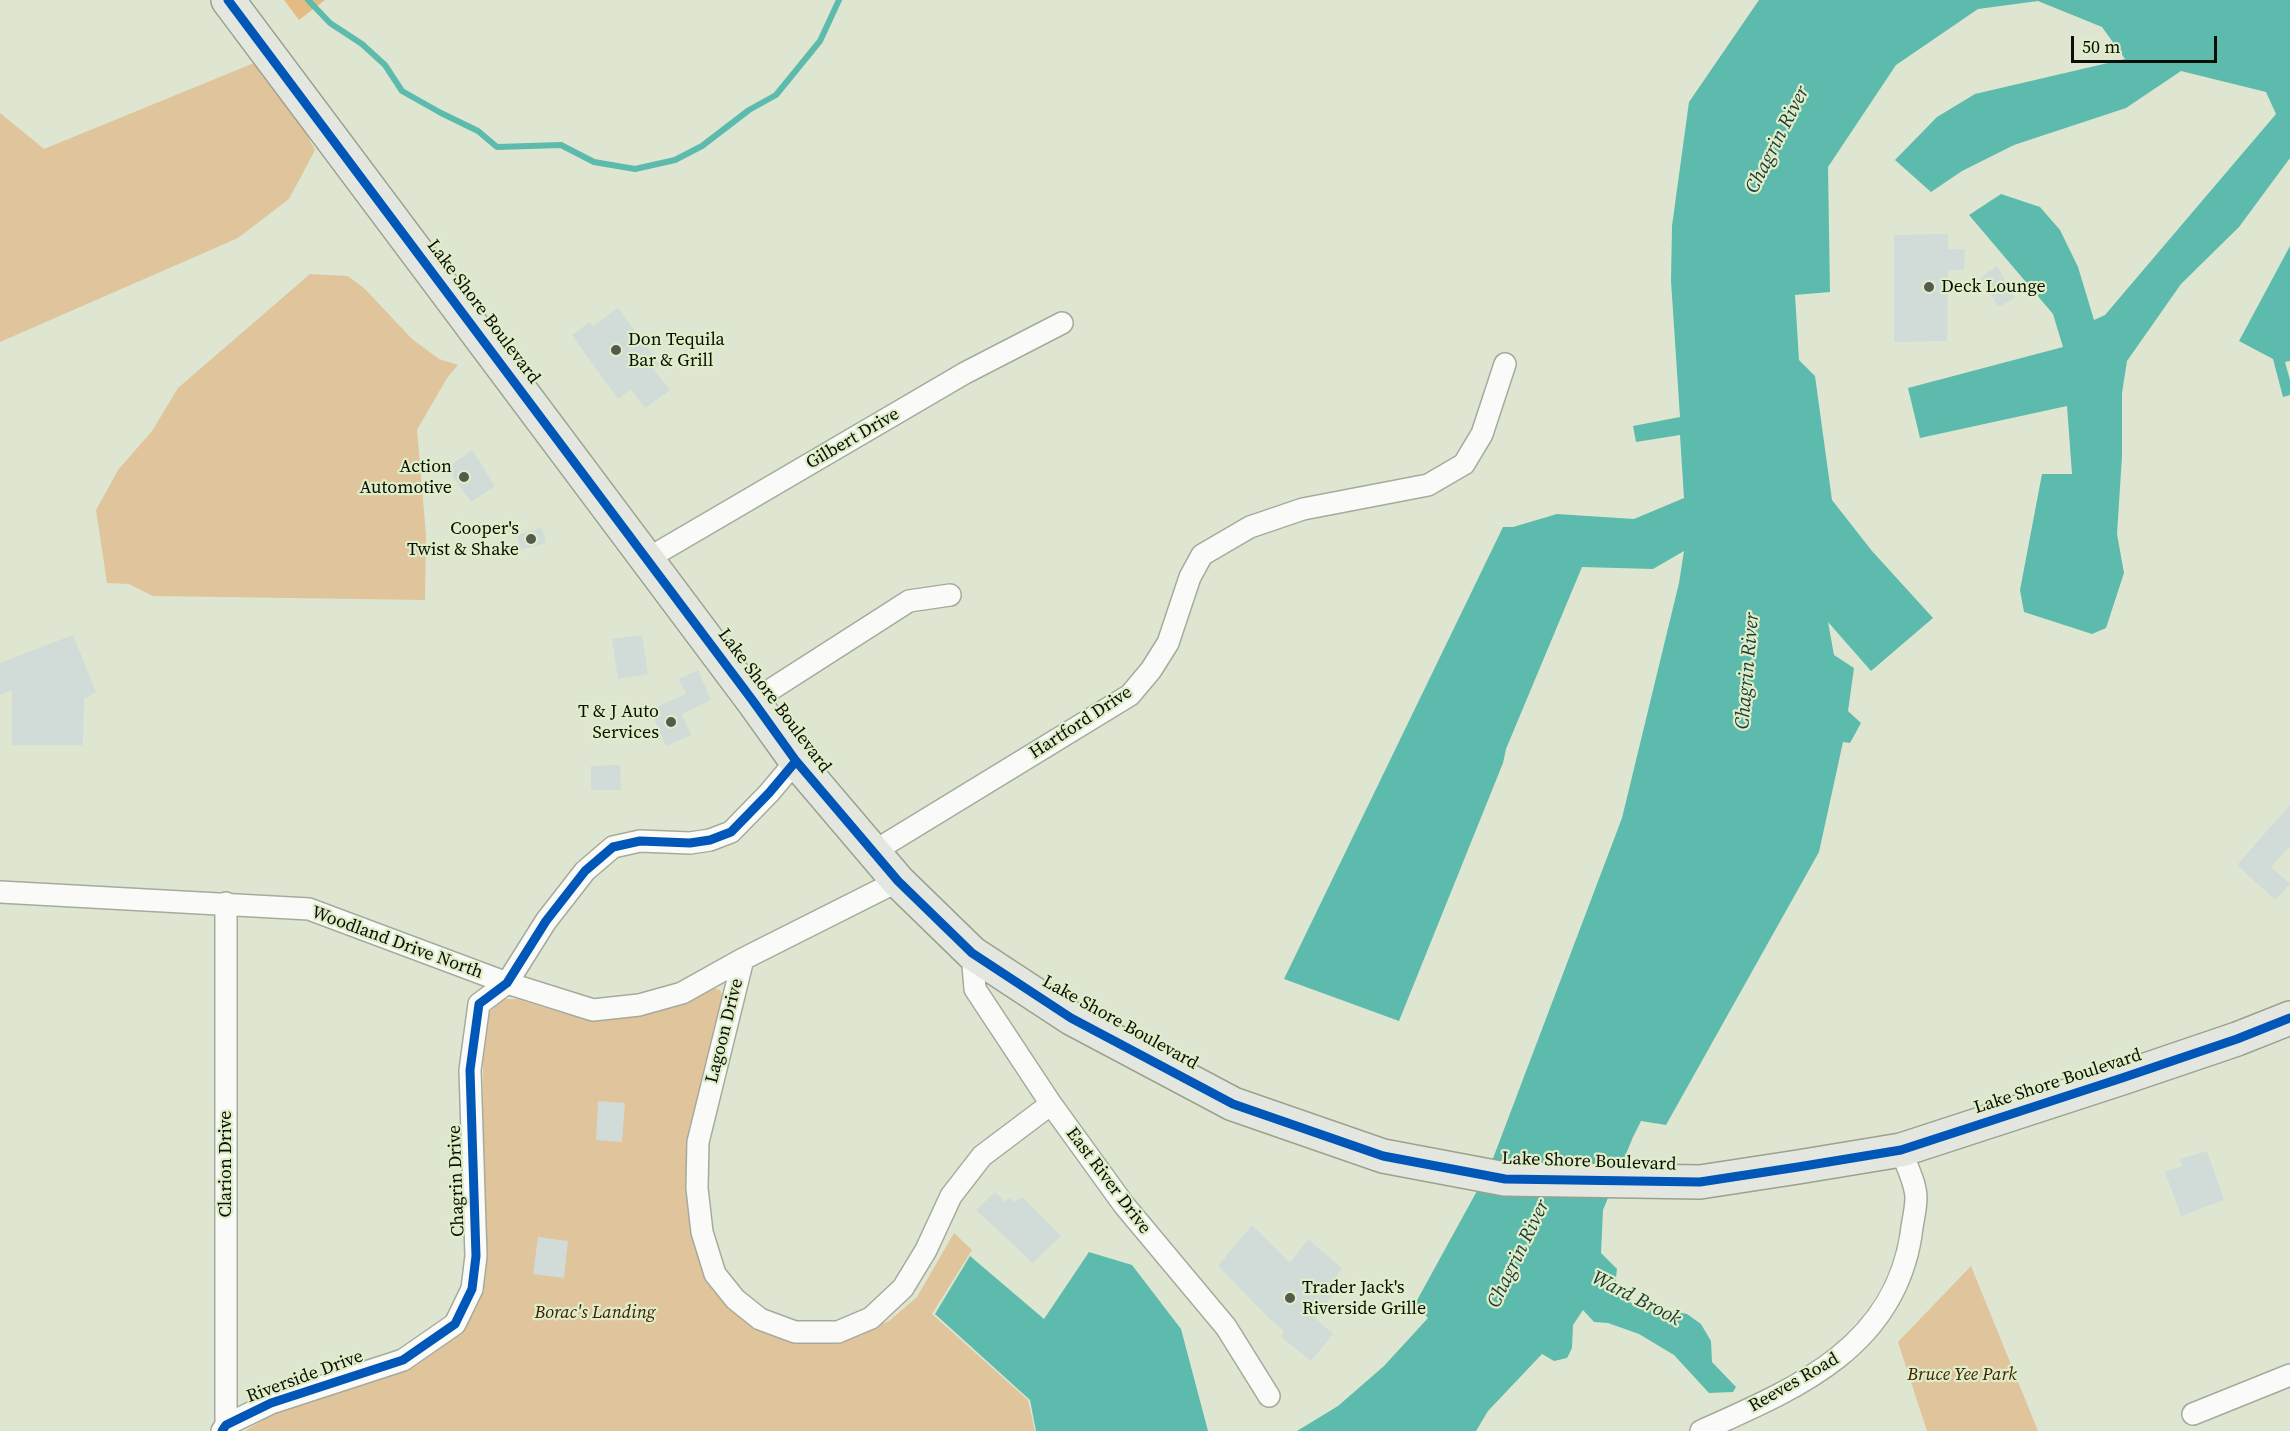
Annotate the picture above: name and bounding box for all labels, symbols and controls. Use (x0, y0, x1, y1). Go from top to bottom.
scale bar (2074, 24, 2220, 62)
text: 50 m (2082, 34, 2120, 59)
water label: Chagrin River (1741, 82, 1815, 198)
street label: Lake Shore Boulevard (422, 236, 544, 388)
place label: Deck Lounge (1941, 276, 2046, 298)
marker: Deck Lounge (1922, 280, 1936, 294)
place label: Don Tequila Bar & Grill (628, 329, 725, 372)
marker: Don Tequila Bar & Grill (609, 343, 623, 357)
street label: Gilbert Drive (803, 404, 903, 474)
place label: Action Automotive (359, 456, 452, 498)
marker: Action Automotive (457, 470, 471, 484)
place label: Cooper's Twist & Shake (407, 518, 519, 560)
marker: Cooper's Twist & Shake (524, 532, 538, 546)
water label: Chagrin River (1731, 612, 1765, 730)
street label: Lake Shore Boulevard (713, 625, 835, 777)
street label: Hartford Drive (1026, 682, 1136, 764)
place label: T & J Auto Services (578, 701, 659, 744)
marker: T & J Auto Services (664, 715, 678, 729)
street label: Woodland Drive North (308, 902, 486, 984)
street label: Lake Shore Boulevard (1038, 971, 1202, 1075)
street label: Lagoon Drive (702, 976, 748, 1086)
street label: Lake Shore Boulevard (1972, 1045, 2144, 1119)
street label: Clarion Drive (215, 1111, 237, 1217)
street label: East River Drive (1061, 1123, 1155, 1239)
street label: Chagrin Drive (444, 1125, 470, 1237)
street label: Lake Shore Boulevard (1501, 1148, 1677, 1176)
water label: Chagrin River (1483, 1196, 1555, 1312)
water label: Ward Brook (1587, 1266, 1685, 1332)
place label: Trader Jack's Riverside Grille (1302, 1277, 1426, 1320)
marker: Trader Jack's Riverside Grille (1283, 1291, 1297, 1305)
park label: Borac's Landing (534, 1302, 656, 1324)
street label: Riverside Drive (244, 1346, 366, 1408)
street label: Reeves Road (1745, 1349, 1843, 1417)
park label: Bruce Yee Park (1907, 1364, 2017, 1386)

